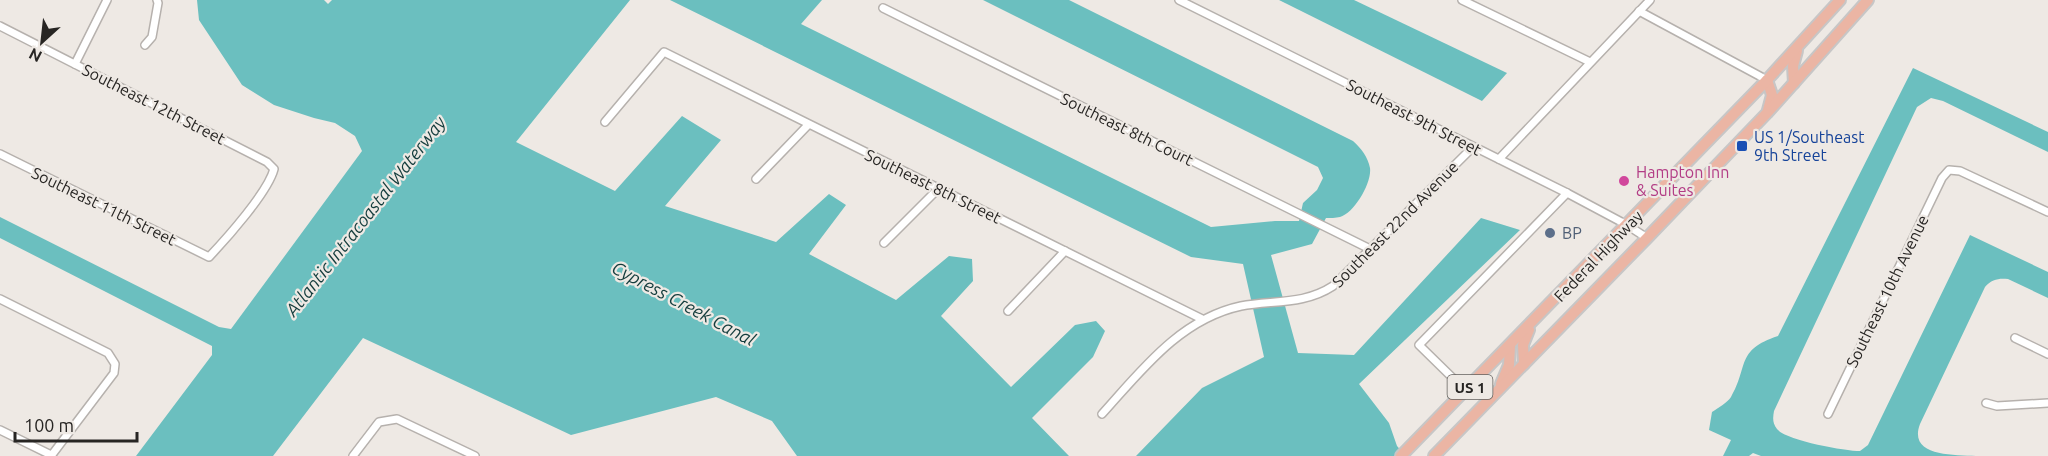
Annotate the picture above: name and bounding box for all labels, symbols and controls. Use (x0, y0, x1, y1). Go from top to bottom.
north arrow (12, 12, 72, 72)
text: N (26, 45, 45, 66)
street label: Southeast 12th Street (79, 60, 229, 148)
street label: Southeast 9th Street (1344, 75, 1485, 159)
street label: Southeast 8th Court (1058, 89, 1197, 169)
water label: Atlantic Intracoastal Waterway (280, 112, 449, 320)
place label: US 1/Southeast 9th Street (1754, 128, 1865, 164)
marker: US 1/Southeast 9th Street (1735, 139, 1749, 153)
street label: Southeast 8th Street (862, 145, 1005, 227)
street label: Southeast 22nd Avenue (1328, 157, 1462, 291)
street label: Southeast 11th Street (29, 163, 180, 249)
place label: Hampton Inn & Suites (1636, 163, 1729, 199)
marker: Hampton Inn & Suites (1617, 174, 1631, 188)
street label: Federal Highway (1550, 207, 1646, 305)
street label: Southeast 10th Avenue (1842, 212, 1932, 370)
place label: BP (1562, 224, 1582, 242)
marker: BP (1543, 226, 1557, 240)
water label: Cypress Creek Canal (609, 257, 759, 349)
road number: US 1 (1448, 375, 1492, 399)
scale bar (15, 405, 136, 443)
text: 100 m (24, 415, 74, 435)

